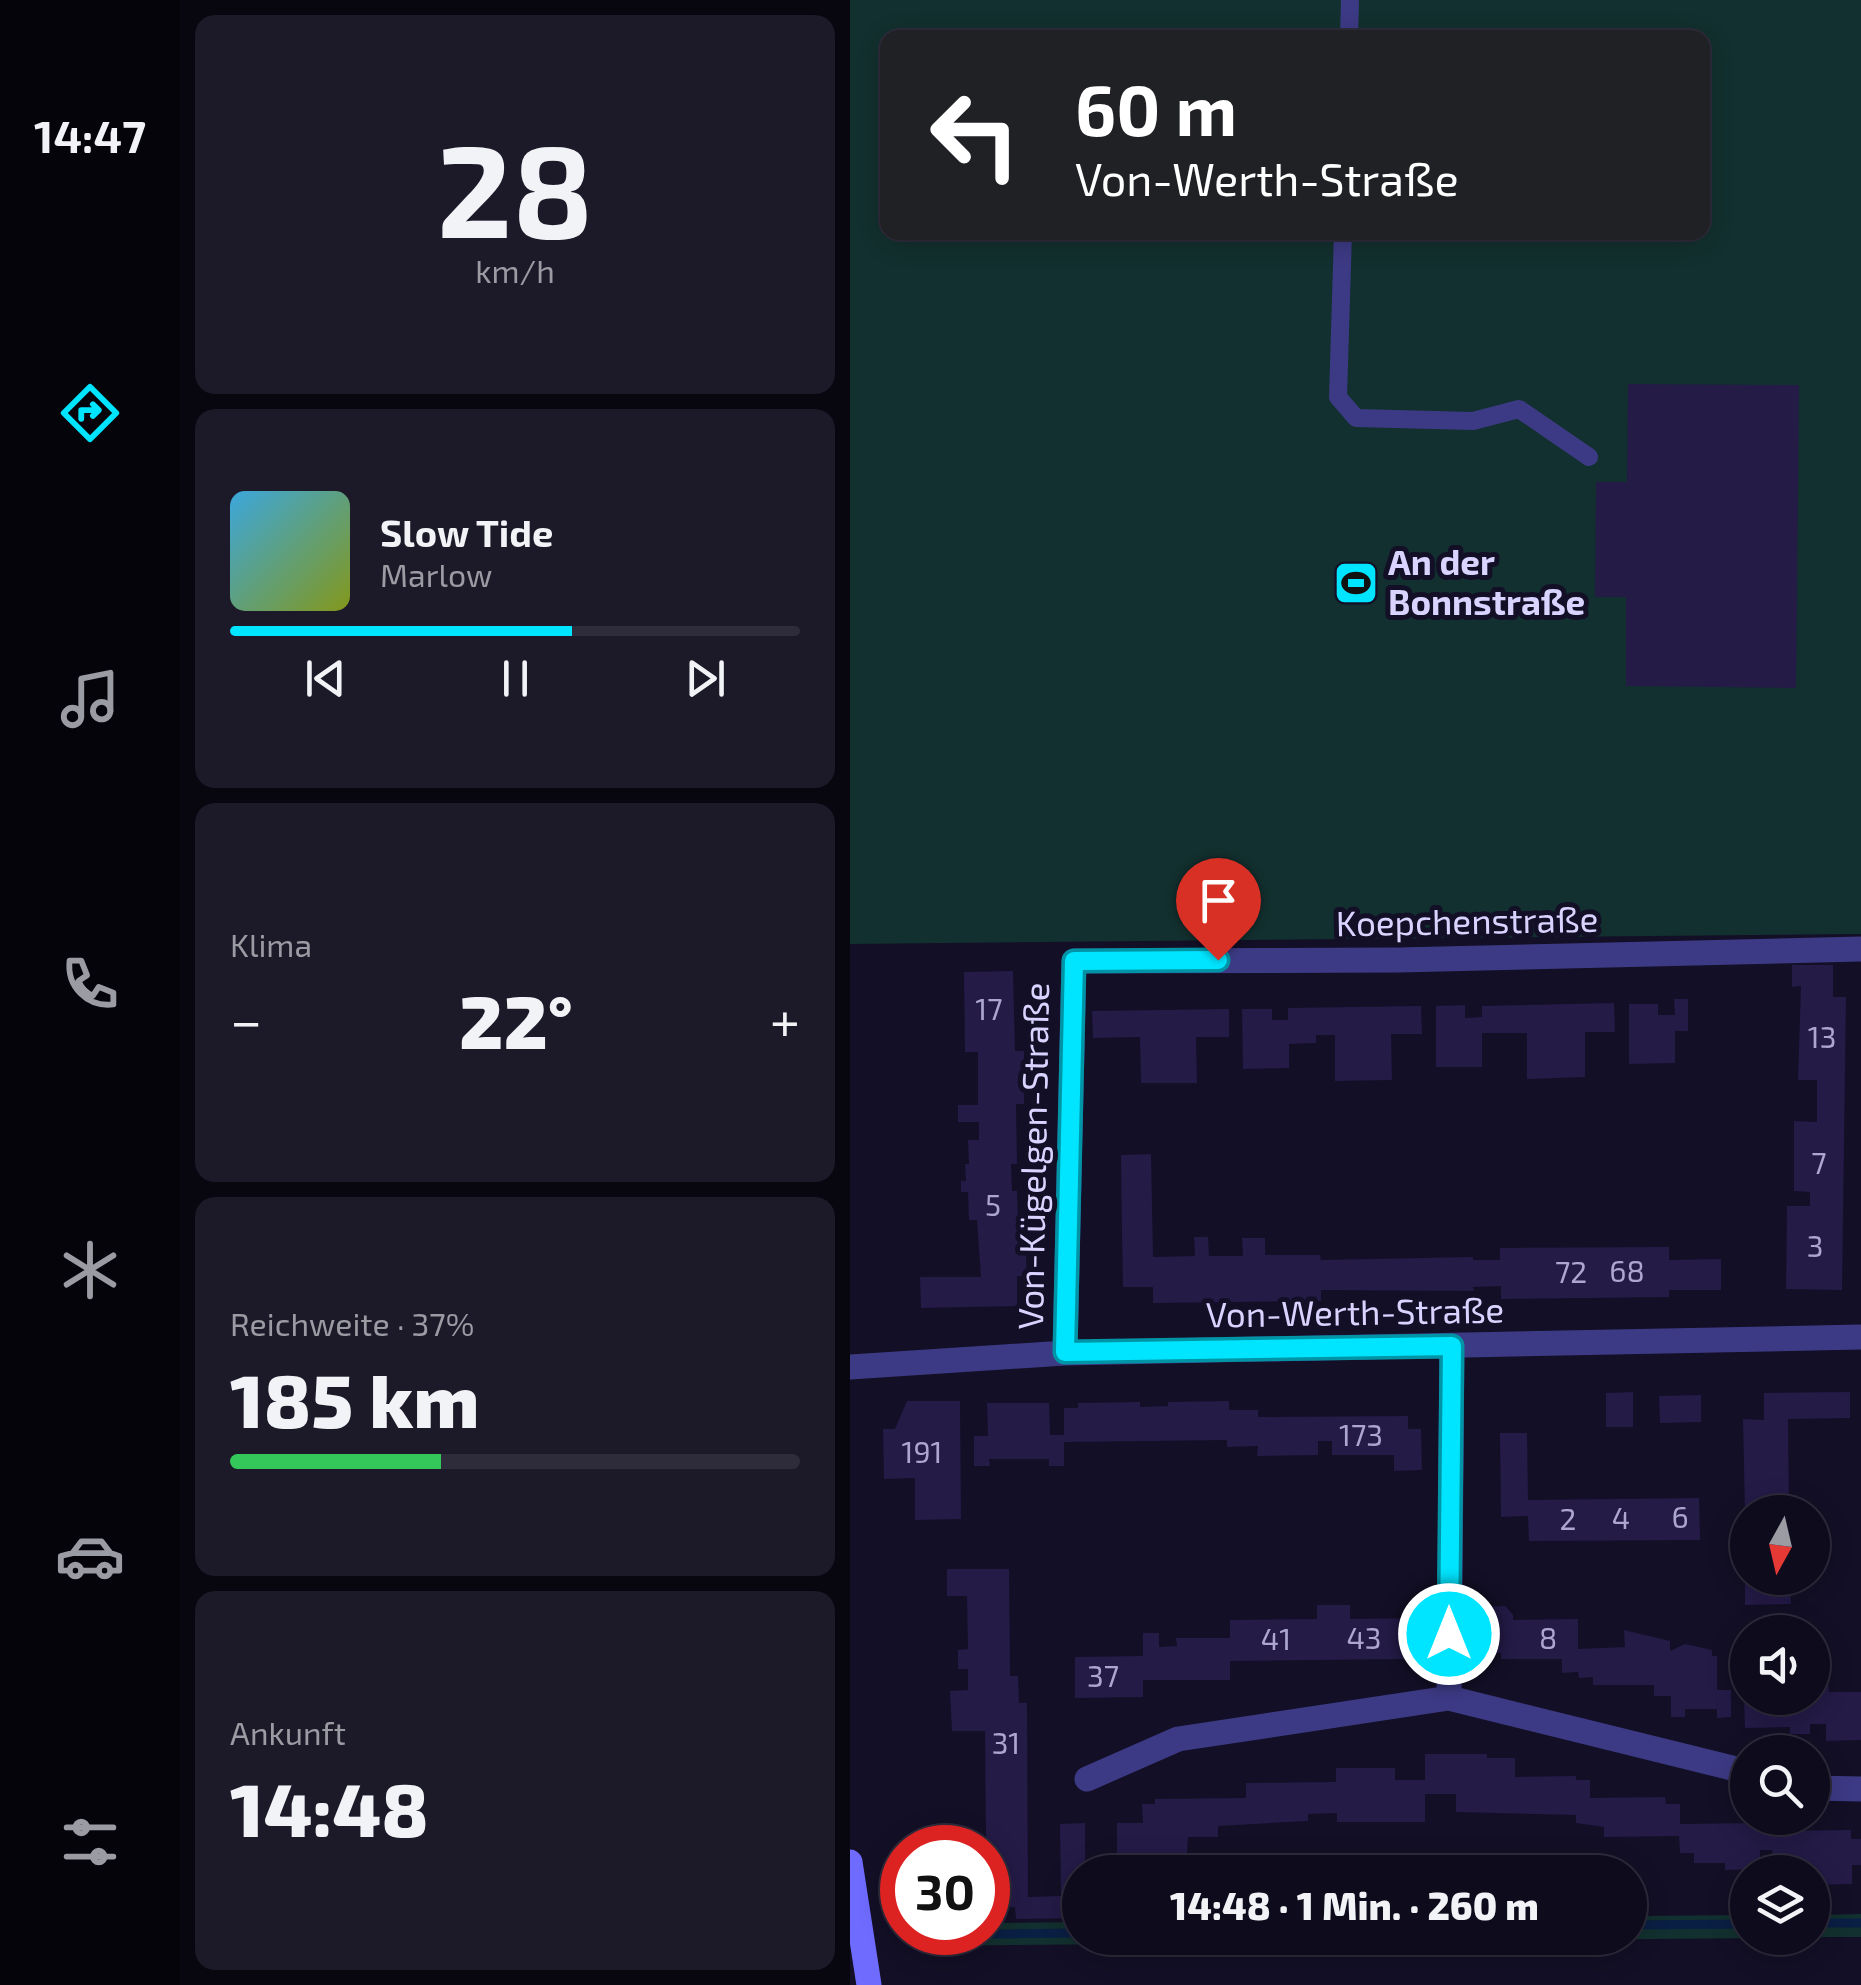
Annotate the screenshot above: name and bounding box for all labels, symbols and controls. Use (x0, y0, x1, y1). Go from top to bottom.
text: 60 m (1075, 66, 1237, 150)
icon: left (910, 70, 1040, 200)
text: 14:47 (34, 108, 146, 162)
text: 28 (437, 108, 593, 264)
text: Von-Werth-Straße (1075, 151, 1459, 205)
text: km/h (475, 251, 555, 289)
icon: directions (55, 378, 125, 448)
text: Slow Tide (380, 509, 553, 555)
place label: An der Bonnstraße (1388, 540, 1585, 622)
text: Marlow (380, 555, 492, 593)
sports icon: An der Bonnstraße (1333, 560, 1379, 606)
icon: previous (298, 651, 353, 706)
icon: pause (488, 651, 543, 706)
icon: next (678, 651, 733, 706)
icon: music (55, 664, 125, 734)
pin (1176, 858, 1261, 961)
icon: arrive (1191, 873, 1246, 928)
street label: Koepchenstraße (1335, 897, 1599, 943)
text: Klima (230, 925, 312, 963)
icon: phone (55, 949, 125, 1019)
text: 22° (459, 974, 573, 1064)
street label: Von-Kügelgen-Straße (1008, 982, 1056, 1330)
text: − (230, 986, 262, 1052)
text: + (770, 986, 800, 1052)
house number: 17 (975, 990, 1003, 1026)
house number: 13 (1808, 1018, 1836, 1054)
house number: 7 (1811, 1144, 1827, 1180)
house number: 5 (985, 1186, 1001, 1222)
house number: 3 (1807, 1227, 1823, 1263)
icon: climate (55, 1235, 125, 1305)
house number: 68 (1609, 1252, 1645, 1288)
house number: 72 (1555, 1253, 1587, 1289)
street label: Von-Werth-Straße (1205, 1287, 1504, 1335)
text: Reichweite · 37% (230, 1304, 474, 1342)
text: 185 km (230, 1353, 479, 1443)
house number: 173 (1339, 1416, 1383, 1452)
house number: 191 (901, 1433, 943, 1469)
north arrow (1730, 1495, 1830, 1595)
map controls (1730, 1495, 1830, 1955)
house number: 6 (1671, 1498, 1689, 1534)
house number: 4 (1612, 1499, 1630, 1535)
house number: 2 (1560, 1500, 1576, 1536)
icon: car (55, 1521, 125, 1591)
position arrow (1397, 1582, 1501, 1686)
button: sound (1730, 1615, 1830, 1715)
house number: 43 (1346, 1619, 1382, 1655)
house number: 8 (1539, 1619, 1557, 1655)
house number: 41 (1261, 1620, 1291, 1656)
house number: 37 (1087, 1657, 1119, 1693)
text: Ankunft (230, 1713, 346, 1751)
house number: 31 (992, 1724, 1020, 1760)
button: search (1730, 1735, 1830, 1835)
text: 14:48 (230, 1762, 429, 1852)
icon: filters (55, 1807, 125, 1877)
speed limit sign: 30 (880, 1825, 1010, 1955)
button: layers (1730, 1855, 1830, 1955)
text: 14:48 · 1 Min. · 260 m (1170, 1882, 1539, 1928)

